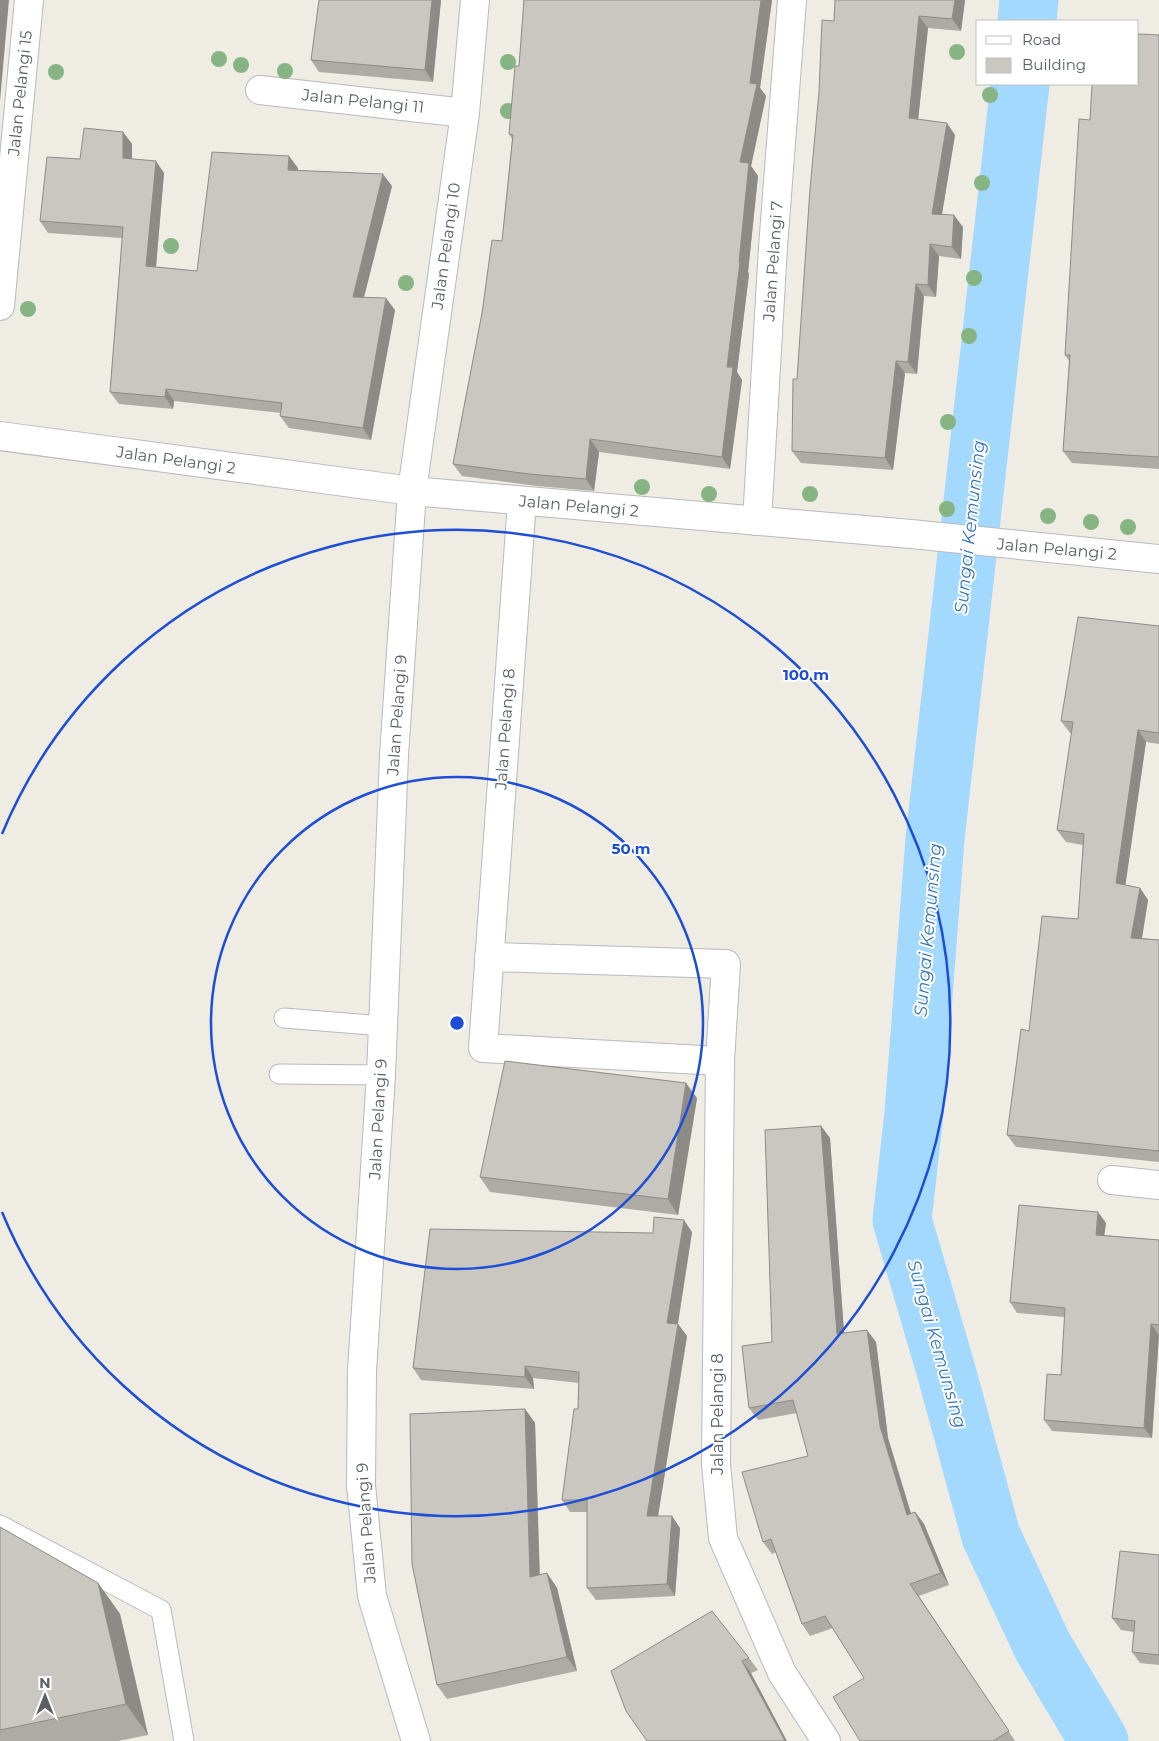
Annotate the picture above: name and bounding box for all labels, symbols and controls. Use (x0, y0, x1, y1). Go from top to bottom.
legend (976, 20, 1139, 85)
street label: Jalan Pelangi 15 (4, 29, 36, 158)
text: Road (1022, 30, 1061, 49)
text: Building (1022, 55, 1086, 74)
street label: Jalan Pelangi 11 (300, 85, 425, 117)
street label: Jalan Pelangi 10 (428, 182, 464, 311)
street label: Jalan Pelangi 7 (759, 200, 787, 323)
water label: Sungai Kemunsing (950, 439, 990, 615)
street label: Jalan Pelangi 2 (114, 442, 237, 478)
street label: Jalan Pelangi 2 (517, 491, 640, 521)
street label: Jalan Pelangi 2 (995, 534, 1118, 564)
street label: Jalan Pelangi 9 (383, 654, 411, 777)
text: 100 m (783, 665, 829, 684)
street label: Jalan Pelangi 8 (491, 668, 519, 791)
text: 50 m (611, 839, 651, 858)
water label: Sungai Kemunsing (909, 842, 947, 1018)
centre of rings (448, 1014, 466, 1032)
street label: Jalan Pelangi 9 (365, 1058, 391, 1181)
water label: Sungai Kemunsing (902, 1257, 972, 1431)
street label: Jalan Pelangi 8 (708, 1353, 727, 1476)
street label: Jalan Pelangi 9 (352, 1462, 380, 1585)
north arrow (20, 1671, 70, 1721)
text: N (39, 1674, 51, 1692)

